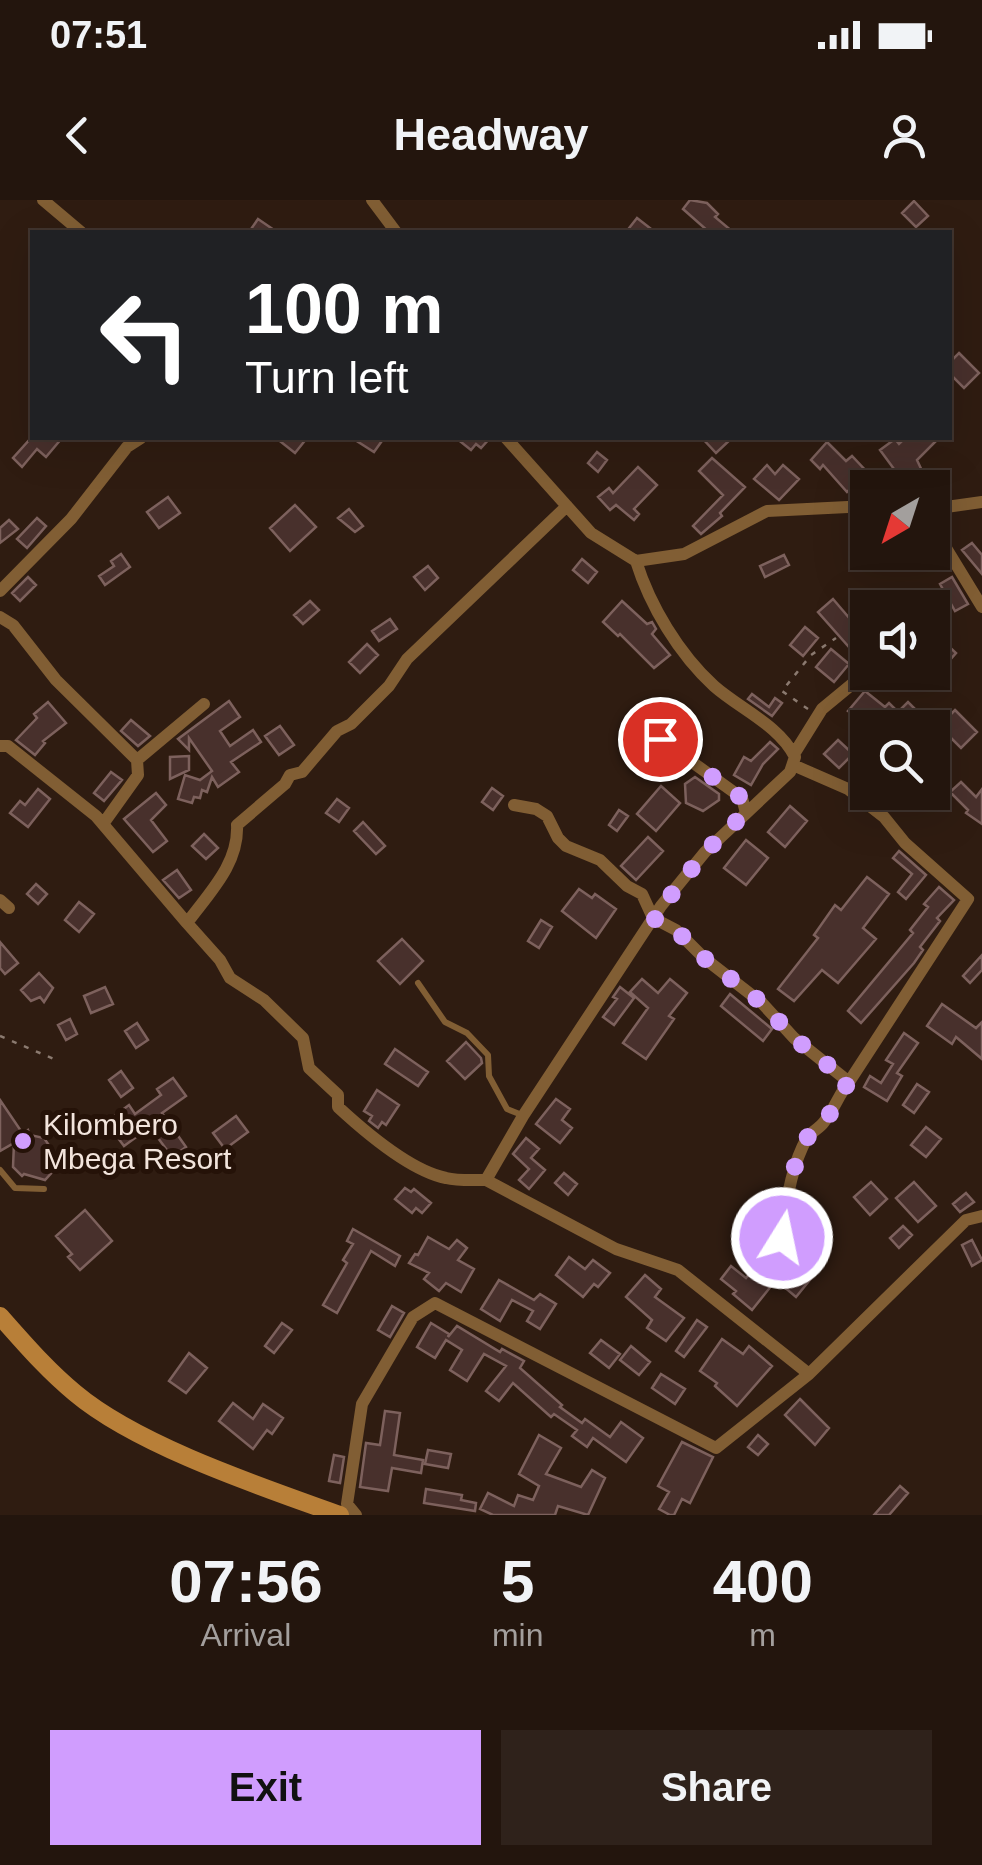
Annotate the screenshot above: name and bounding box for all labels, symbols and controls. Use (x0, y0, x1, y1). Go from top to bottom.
text: 07:51 (50, 14, 147, 56)
icon: back (50, 108, 105, 163)
icon: person (877, 108, 932, 163)
text: Headway (393, 109, 589, 160)
icon: left (80, 270, 210, 400)
text: 100 m (245, 270, 443, 348)
text: Turn left (245, 352, 408, 403)
north arrow (850, 470, 950, 570)
map controls (850, 470, 950, 810)
button: sound (850, 590, 950, 690)
pin (618, 697, 703, 782)
button: search (850, 710, 950, 810)
icon: arrive (633, 712, 688, 767)
place label: Kilombero Mbega Resort (43, 1108, 232, 1175)
marker: Kilombero Mbega Resort (12, 1130, 34, 1152)
position arrow (730, 1186, 834, 1290)
text: 07:56 (169, 1548, 323, 1615)
text: 5 (501, 1548, 534, 1615)
text: 400 (713, 1548, 813, 1615)
text: Arrival (201, 1617, 291, 1653)
text: min (492, 1617, 543, 1653)
text: m (749, 1617, 776, 1653)
button: Exit (50, 1730, 481, 1845)
button: Share (501, 1730, 932, 1845)

